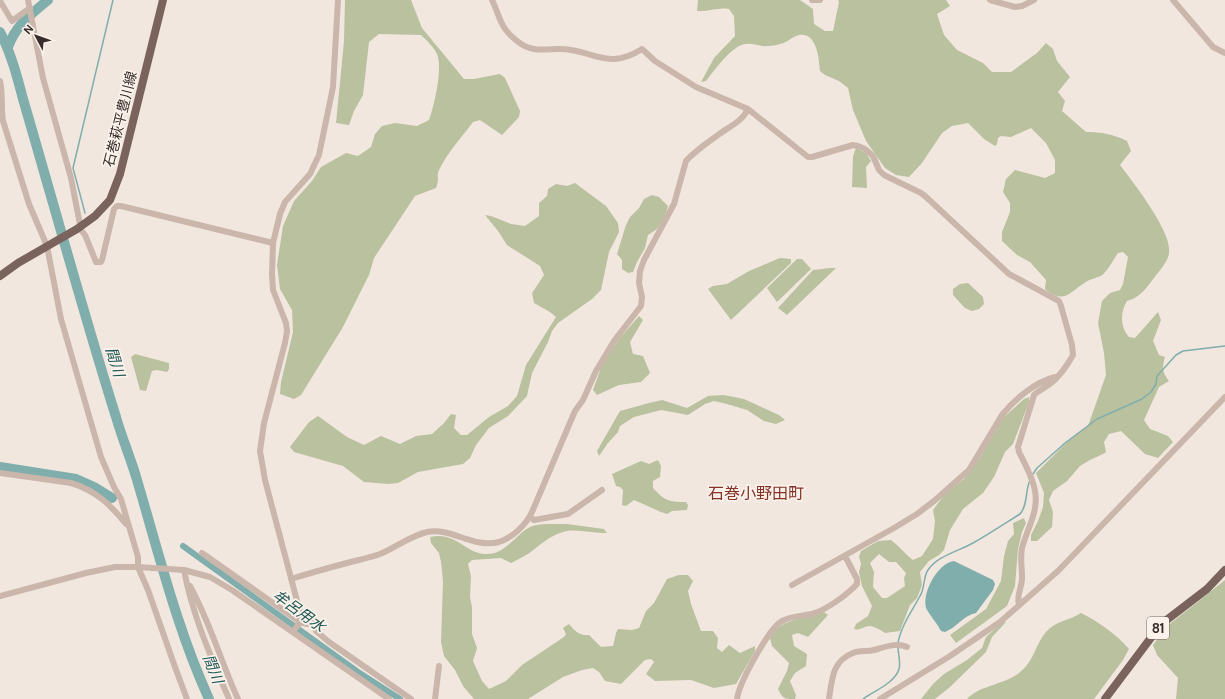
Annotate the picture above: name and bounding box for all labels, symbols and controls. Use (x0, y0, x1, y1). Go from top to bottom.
north arrow (16, 16, 56, 56)
text: N (21, 22, 36, 37)
street label: 石巻萩平豊川線 (99, 69, 141, 169)
water label: 間川 (101, 345, 130, 381)
district label: 石巻小野田町 (708, 483, 804, 504)
water label: 牟呂用水 (269, 585, 331, 638)
road number: 81 (1147, 617, 1169, 639)
water label: 間川 (198, 651, 229, 689)

